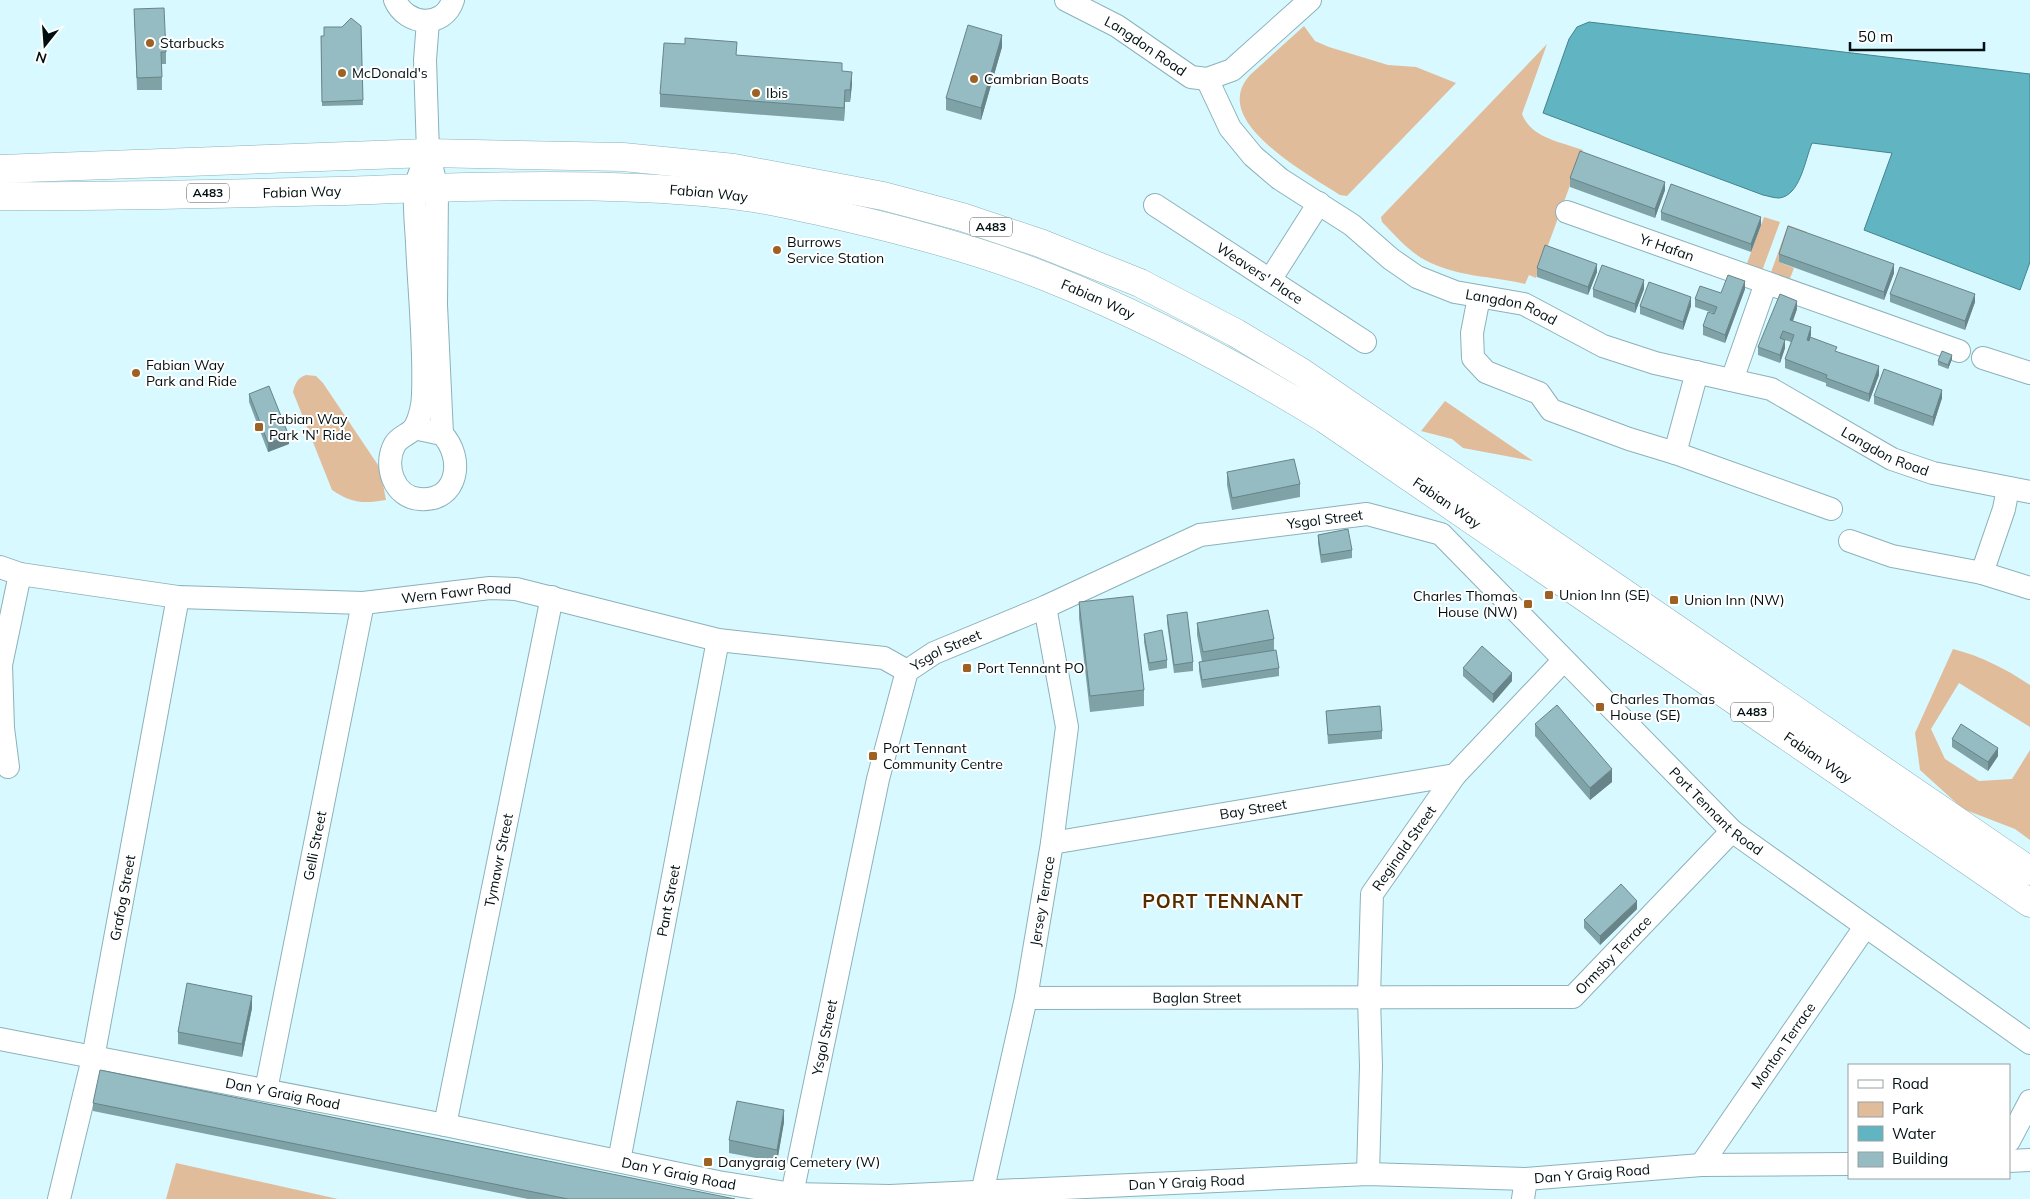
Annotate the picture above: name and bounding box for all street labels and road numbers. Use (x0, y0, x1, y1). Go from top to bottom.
street label: Langdon Road (1101, 12, 1190, 80)
street label: Fabian Way (669, 181, 750, 206)
street label: Fabian Way (262, 182, 342, 202)
road number: A483 (187, 184, 229, 202)
road number: A483 (970, 218, 1012, 236)
street label: Yr Hafan (1636, 229, 1697, 265)
street label: Weavers' Place (1213, 239, 1306, 308)
street label: Fabian Way (1059, 275, 1138, 323)
street label: Langdon Road (1464, 285, 1560, 329)
street label: Langdon Road (1838, 423, 1931, 480)
street label: Fabian Way (1410, 473, 1485, 533)
street label: Ysgol Street (1285, 506, 1364, 533)
street label: Wern Fawr Road (400, 579, 512, 607)
street label: Ysgol Street (906, 625, 984, 676)
road number: A483 (1731, 702, 1773, 722)
street label: Fabian Way (1781, 728, 1856, 787)
street label: Port Tennant Road (1665, 763, 1766, 859)
street label: Bay Street (1218, 795, 1288, 824)
street label: Reginald Street (1368, 802, 1440, 894)
street label: Gelli Street (299, 809, 330, 882)
street label: Tymawr Street (480, 812, 517, 909)
street label: Grafog Street (106, 853, 139, 942)
street label: Jersey Terrace (1026, 855, 1059, 948)
street label: Pant Street (653, 863, 684, 938)
street label: Ormsby Terrace (1571, 912, 1655, 998)
street label: Baglan Street (1153, 989, 1242, 1007)
street label: Ysgol Street (808, 998, 841, 1078)
street label: Monton Terrace (1747, 999, 1819, 1092)
street label: Dan Y Graig Road (224, 1074, 342, 1114)
street label: Dan Y Graig Road (620, 1153, 737, 1194)
street label: Dan Y Graig Road (1533, 1160, 1651, 1187)
street label: Dan Y Graig Road (1128, 1171, 1245, 1194)

